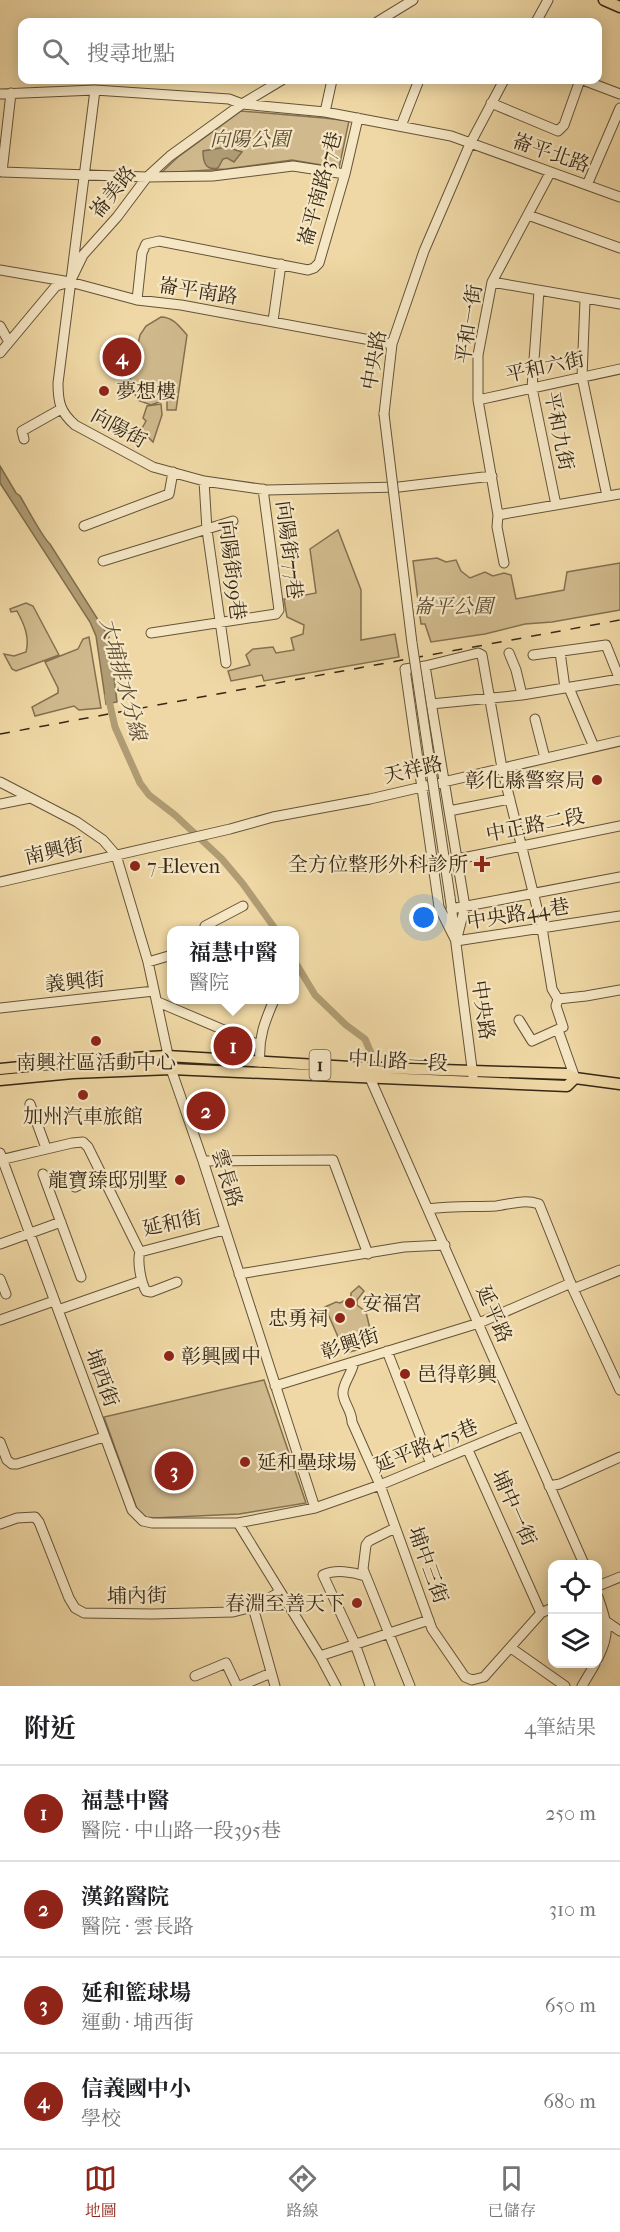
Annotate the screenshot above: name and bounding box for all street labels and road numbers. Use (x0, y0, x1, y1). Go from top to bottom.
street label: 崙平南路37巷 (294, 129, 346, 249)
street label: 崙平北路 (509, 129, 593, 177)
street label: 崙美路 (85, 161, 141, 223)
street label: 崙平南路 (157, 273, 239, 309)
street label: 平和一街 (451, 283, 487, 365)
street label: 中央路 (357, 328, 391, 392)
street label: 平和六街 (503, 347, 587, 387)
street label: 平和九街 (540, 390, 578, 472)
street label: 向陽街 (87, 403, 151, 453)
street label: 向陽街77巷 (272, 499, 306, 601)
street label: 向陽街99巷 (214, 518, 250, 622)
street label: 天祥路 (381, 752, 445, 788)
street label: 中正路二段 (484, 804, 586, 846)
street label: 南興街 (22, 833, 86, 869)
street label: 中央路44巷 (465, 895, 571, 933)
street label: 義興街 (44, 967, 106, 997)
street label: 中央路 (467, 979, 499, 1041)
street label: 中山路一段 (347, 1047, 449, 1075)
road number: 1 (310, 1050, 330, 1080)
street label: 雲長路 (207, 1146, 247, 1210)
street label: 延和街 (140, 1206, 204, 1240)
street label: 延平路 (472, 1282, 516, 1346)
street label: 彰興街 (318, 1324, 382, 1364)
street label: 埔西街 (81, 1346, 123, 1410)
street label: 延平路475巷 (371, 1415, 481, 1477)
street label: 埔中一街 (487, 1467, 541, 1549)
street label: 埔中三街 (404, 1523, 452, 1607)
street label: 埔內街 (107, 1584, 167, 1608)

